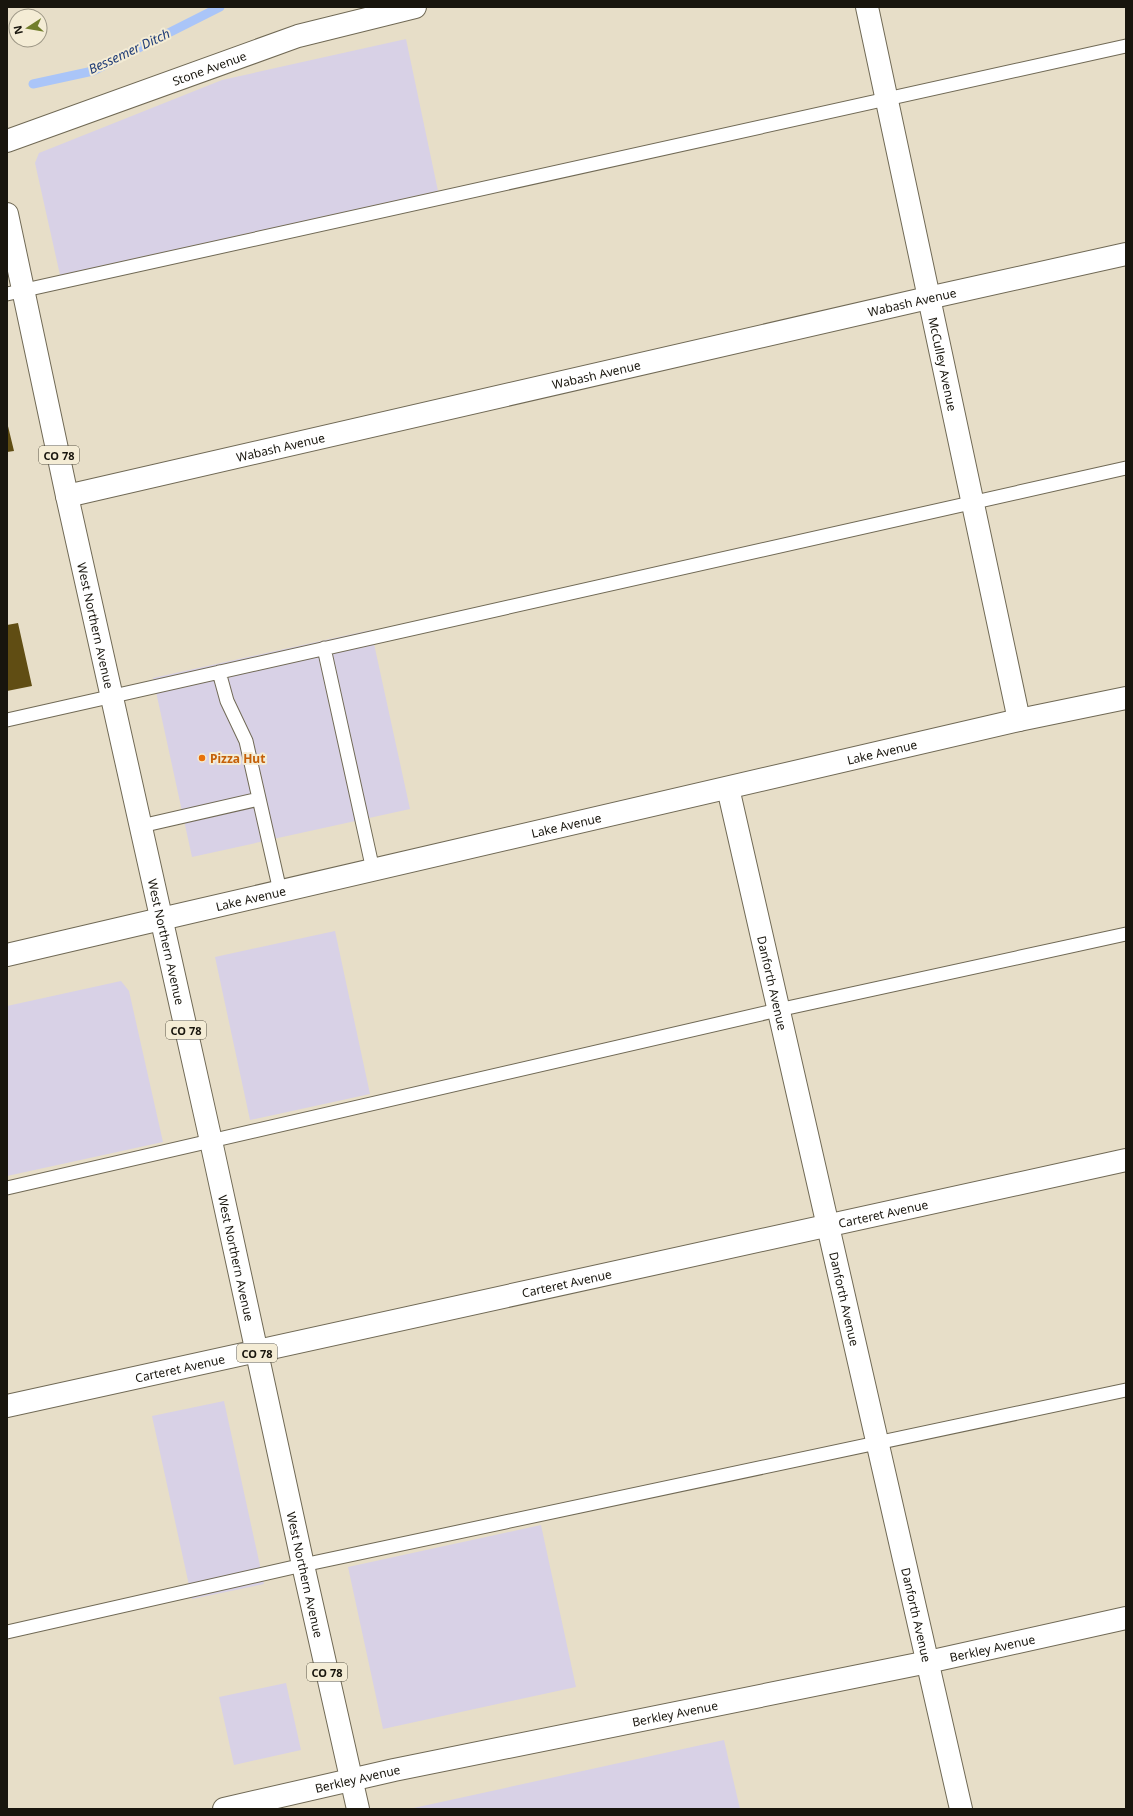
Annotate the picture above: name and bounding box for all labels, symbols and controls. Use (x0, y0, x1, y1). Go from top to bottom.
north arrow (8, 8, 48, 48)
text: N (9, 24, 26, 36)
water label: Bessemer Ditch (85, 24, 173, 78)
street label: Stone Avenue (170, 47, 249, 89)
street label: Wabash Avenue (866, 283, 958, 320)
street label: McCulley Avenue (925, 315, 961, 413)
street label: Wabash Avenue (550, 356, 642, 393)
street label: Wabash Avenue (235, 428, 327, 465)
road number: CO 78 (39, 446, 79, 464)
street label: West Northern Avenue (74, 561, 118, 690)
street label: Lake Avenue (845, 735, 919, 768)
place label: Pizza Hut (210, 750, 265, 767)
marker: Pizza Hut (197, 753, 207, 763)
street label: Lake Avenue (529, 809, 603, 841)
street label: West Northern Avenue (144, 877, 189, 1007)
street label: Lake Avenue (214, 882, 288, 915)
street label: Danforth Avenue (753, 934, 792, 1032)
road number: CO 78 (166, 1021, 206, 1039)
street label: West Northern Avenue (214, 1193, 258, 1323)
street label: Carteret Avenue (837, 1195, 930, 1232)
street label: Danforth Avenue (826, 1250, 864, 1348)
street label: Carteret Avenue (520, 1265, 613, 1301)
road number: CO 78 (237, 1344, 277, 1362)
street label: Carteret Avenue (133, 1350, 227, 1386)
street label: West Northern Avenue (283, 1510, 328, 1639)
street label: Danforth Avenue (898, 1566, 936, 1664)
street label: Berkley Avenue (948, 1630, 1037, 1665)
road number: CO 78 (307, 1663, 347, 1681)
street label: Berkley Avenue (631, 1696, 719, 1730)
street label: Berkley Avenue (313, 1760, 402, 1796)

